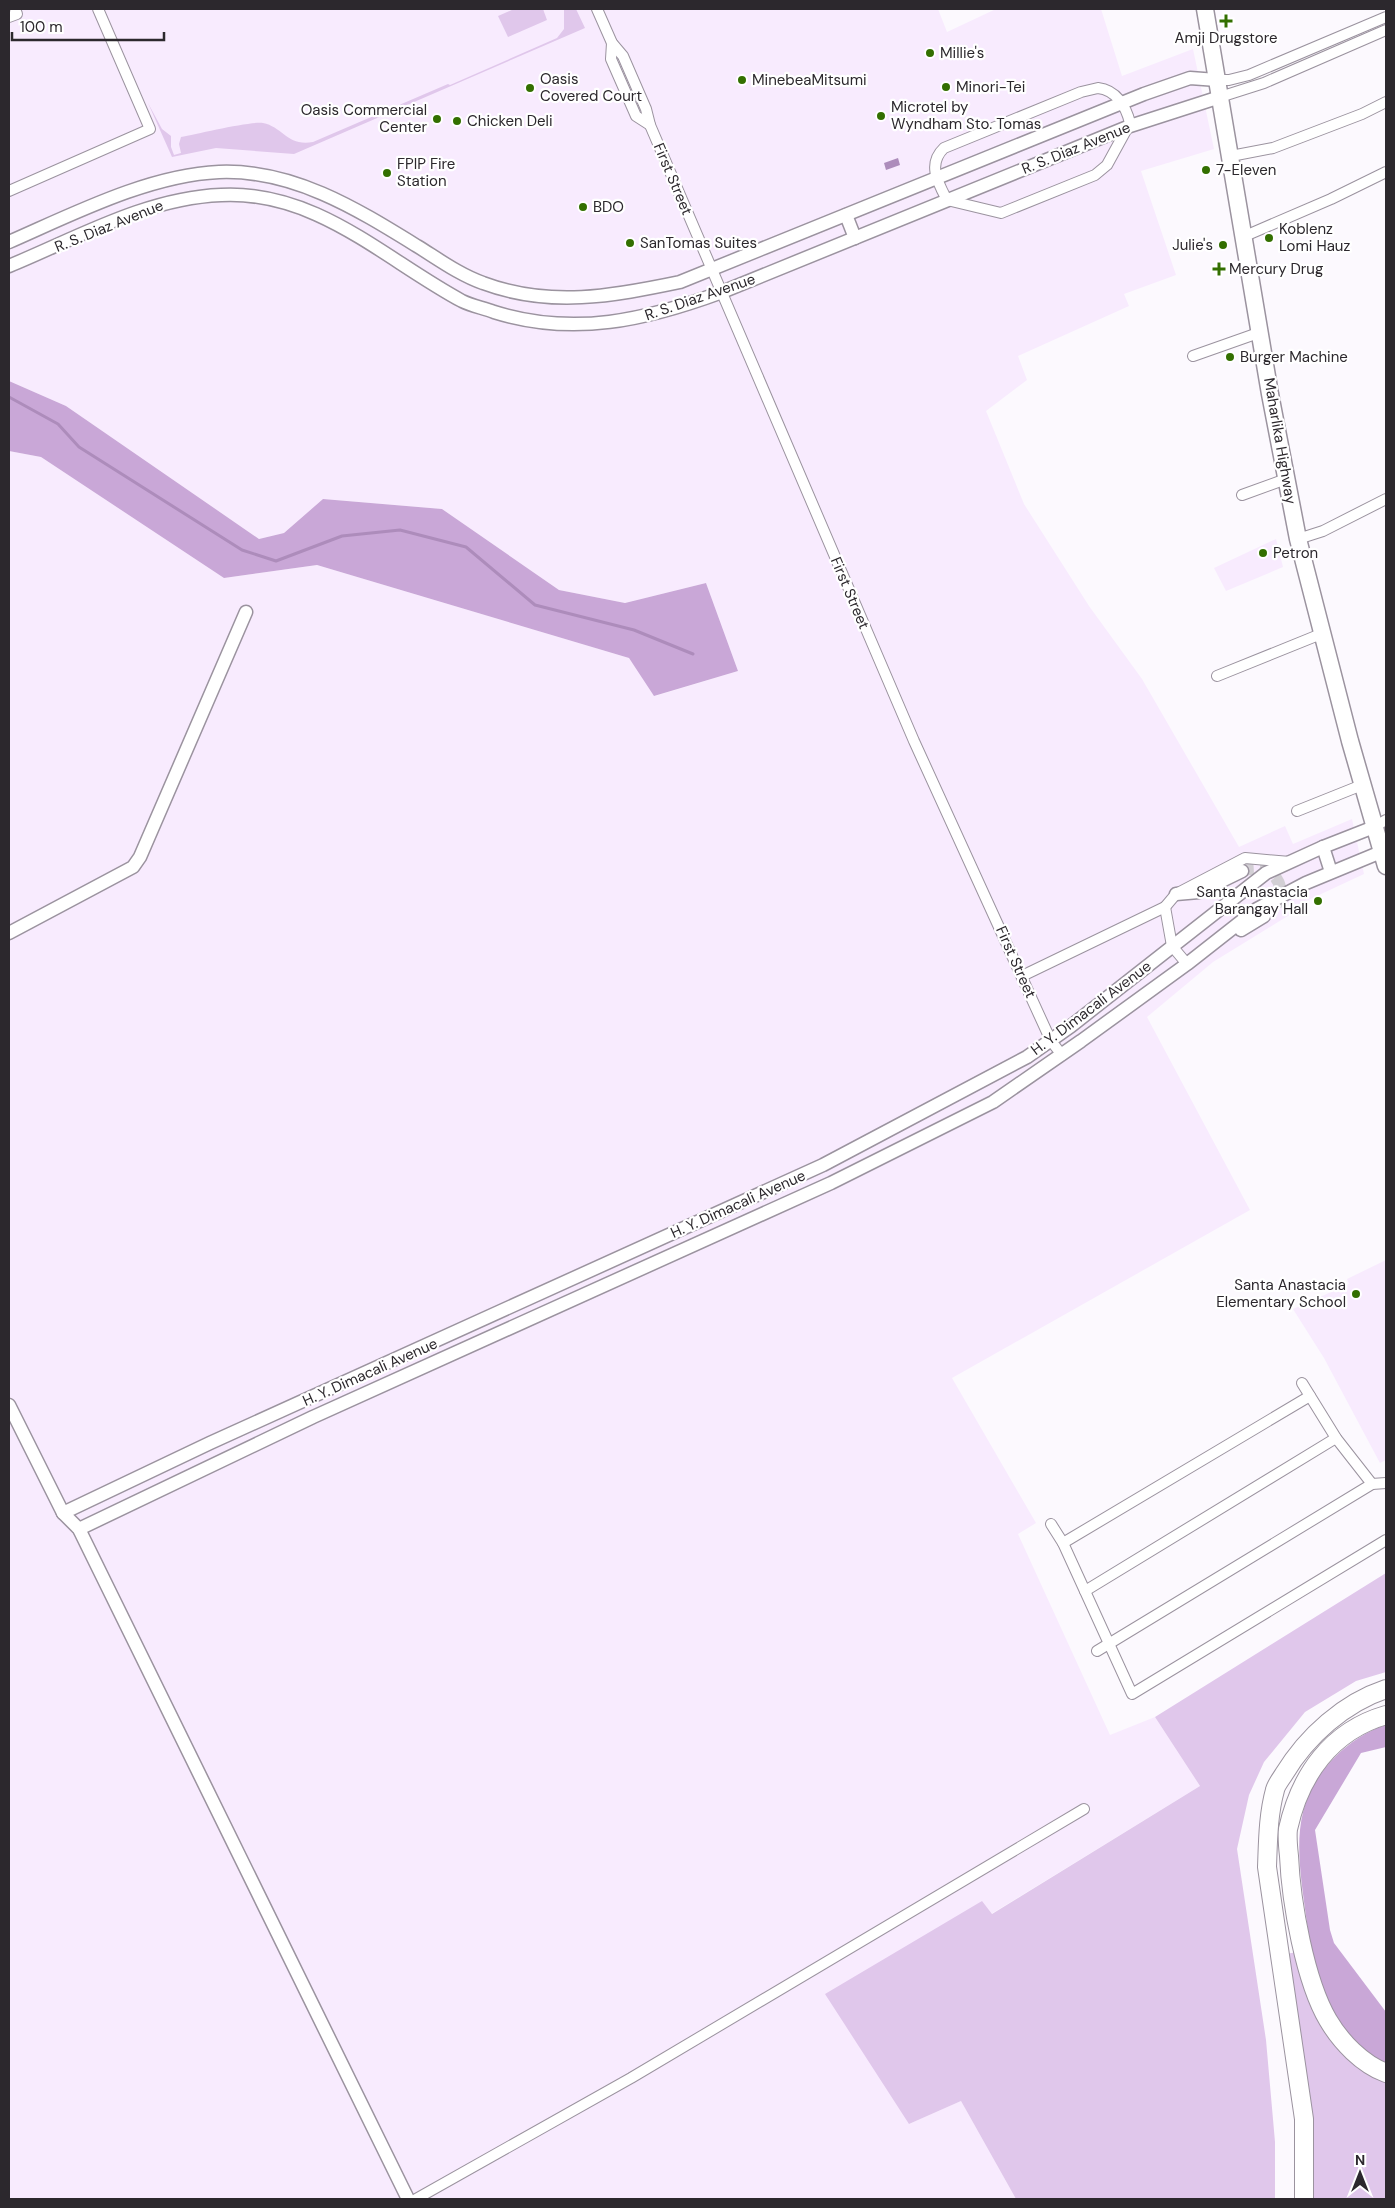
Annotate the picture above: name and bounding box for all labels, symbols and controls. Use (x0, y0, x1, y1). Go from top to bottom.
scale bar (12, 10, 165, 42)
marker: Amji Drugstore (1220, 15, 1232, 27)
text: 100 m (20, 17, 63, 37)
place label: Amji Drugstore (1175, 28, 1277, 48)
place label: Millie's (940, 43, 984, 63)
marker: Millie's (924, 47, 936, 59)
place label: Oasis Covered Court (540, 69, 642, 106)
place label: MinebeaMitsumi (752, 70, 867, 90)
marker: MinebeaMitsumi (736, 74, 748, 86)
place label: Minori-Tei (956, 77, 1025, 97)
marker: Minori-Tei (940, 81, 952, 93)
marker: Oasis Covered Court (524, 82, 536, 94)
place label: Microtel by Wyndham Sto. Tomas (891, 97, 1041, 134)
place label: Oasis Commercial Center (301, 100, 427, 137)
marker: Microtel by Wyndham Sto. Tomas (875, 110, 887, 122)
place label: Chicken Deli (467, 111, 553, 131)
marker: Oasis Commercial Center (431, 113, 443, 125)
marker: Chicken Deli (451, 115, 463, 127)
street label: R. S. Diaz Avenue (1019, 117, 1133, 179)
street label: First Street (649, 140, 697, 218)
place label: FPIP Fire Station (397, 154, 455, 191)
place label: 7-Eleven (1216, 160, 1276, 180)
marker: 7-Eleven (1200, 164, 1212, 176)
marker: FPIP Fire Station (381, 167, 393, 179)
street label: R. S. Diaz Avenue (52, 195, 166, 257)
place label: BDO (593, 197, 624, 217)
marker: BDO (577, 201, 589, 213)
place label: Koblenz Lomi Hauz (1279, 219, 1350, 256)
marker: Koblenz Lomi Hauz (1263, 232, 1275, 244)
place label: SanTomas Suites (640, 233, 757, 253)
place label: Julie's (1172, 235, 1213, 255)
marker: SanTomas Suites (624, 237, 636, 249)
marker: Julie's (1217, 239, 1229, 251)
place label: Mercury Drug (1229, 259, 1323, 279)
marker: Mercury Drug (1213, 263, 1225, 275)
street label: R. S. Diaz Avenue (642, 269, 758, 325)
place label: Burger Machine (1240, 347, 1348, 367)
marker: Burger Machine (1224, 351, 1236, 363)
street label: Maharlika Highway (1259, 376, 1301, 506)
place label: Petron (1273, 543, 1318, 563)
marker: Petron (1257, 547, 1269, 559)
street label: First Street (826, 554, 874, 632)
place label: Santa Anastacia Barangay Hall (1196, 882, 1308, 919)
marker: Santa Anastacia Barangay Hall (1312, 895, 1324, 907)
street label: First Street (991, 923, 1041, 1001)
street label: H. Y. Dimacali Avenue (1027, 956, 1155, 1060)
street label: H. Y. Dimacali Avenue (667, 1165, 809, 1243)
place label: Santa Anastacia Elementary School (1216, 1275, 1346, 1312)
marker: Santa Anastacia Elementary School (1350, 1288, 1362, 1300)
street label: H. Y. Dimacali Avenue (299, 1333, 441, 1411)
north arrow (1335, 2148, 1385, 2198)
text: N (1355, 2151, 1365, 2169)

